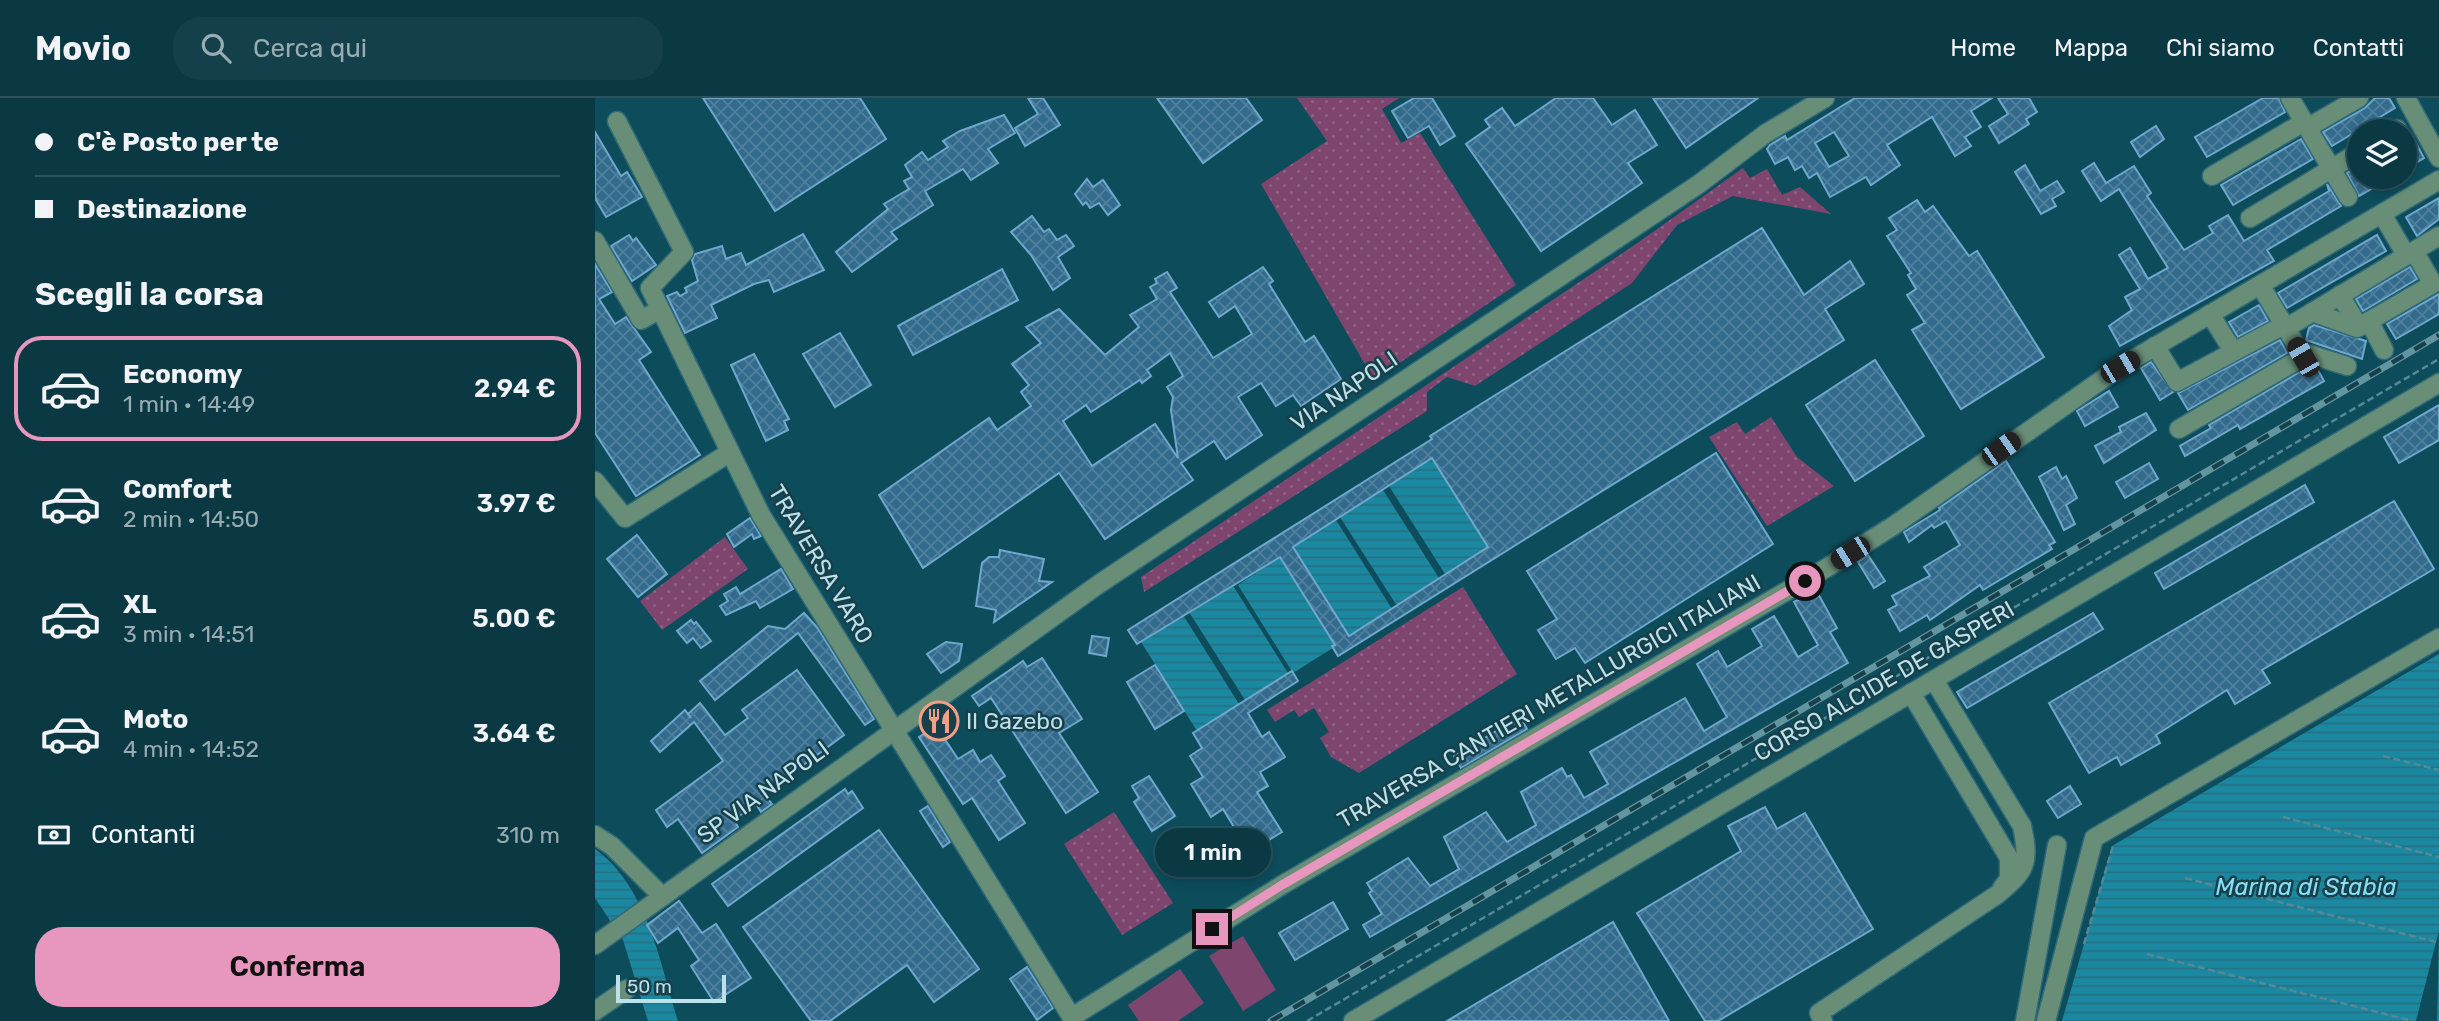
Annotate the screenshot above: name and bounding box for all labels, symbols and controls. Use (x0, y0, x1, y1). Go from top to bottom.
search box (173, 17, 663, 80)
text: Movio (35, 29, 131, 68)
icon: search (197, 29, 235, 67)
text: Cerca qui (253, 33, 367, 64)
text: Home (1950, 34, 2016, 62)
text: Mappa (2054, 34, 2128, 62)
text: Chi siamo (2166, 34, 2275, 62)
text: Contatti (2313, 34, 2404, 62)
map controls (2347, 119, 2417, 189)
button: layers (2347, 119, 2417, 189)
text: C'è Posto per te (77, 127, 279, 158)
text: Destinazione (77, 194, 247, 225)
text: Scegli la corsa (35, 275, 264, 313)
car (2284, 334, 2323, 380)
street label: VIA NAPOLI (1285, 345, 1403, 437)
car (2097, 347, 2144, 387)
icon: car (39, 357, 102, 420)
text: Economy (123, 359, 242, 390)
text: 2.94 € (474, 373, 556, 404)
text: 1 min · 14:49 (123, 390, 255, 418)
car (1978, 428, 2025, 470)
icon: car (39, 472, 102, 535)
text: Comfort (123, 474, 232, 505)
street label: TRAVERSA VARO (762, 479, 880, 649)
text: 3.97 € (476, 488, 556, 519)
text: 2 min · 14:50 (123, 505, 259, 533)
car (1827, 533, 1874, 573)
route start (1789, 565, 1821, 597)
street label: TRAVERSA CANTIERI METALLURGICI ITALIANI (1333, 568, 1765, 834)
icon: car (39, 587, 102, 650)
text: XL (123, 589, 156, 620)
street label: CORSO ALCIDE DE GASPERI (1749, 595, 2019, 767)
text: 5.00 € (472, 603, 556, 634)
text: 3 min · 14:51 (123, 620, 254, 648)
restaurant icon: Il Gazebo (918, 700, 960, 742)
icon: car (39, 702, 102, 765)
text: Moto (123, 704, 188, 735)
place label: Il Gazebo (966, 707, 1063, 735)
text: 3.64 € (472, 718, 556, 749)
text: 4 min · 14:52 (123, 735, 259, 763)
street label: SP VIA NAPOLI (692, 735, 834, 849)
icon: cash (35, 816, 73, 854)
text: Contanti (91, 819, 195, 850)
text: 310 m (496, 821, 560, 849)
callout: 1 min (1154, 828, 1270, 876)
text: 1 min (1184, 838, 1242, 866)
water label: Marina di Stabia (2215, 873, 2397, 901)
route end (1196, 913, 1228, 945)
button: Conferma (35, 927, 560, 1007)
scale bar (616, 972, 726, 1004)
text: 50 m (627, 975, 672, 998)

